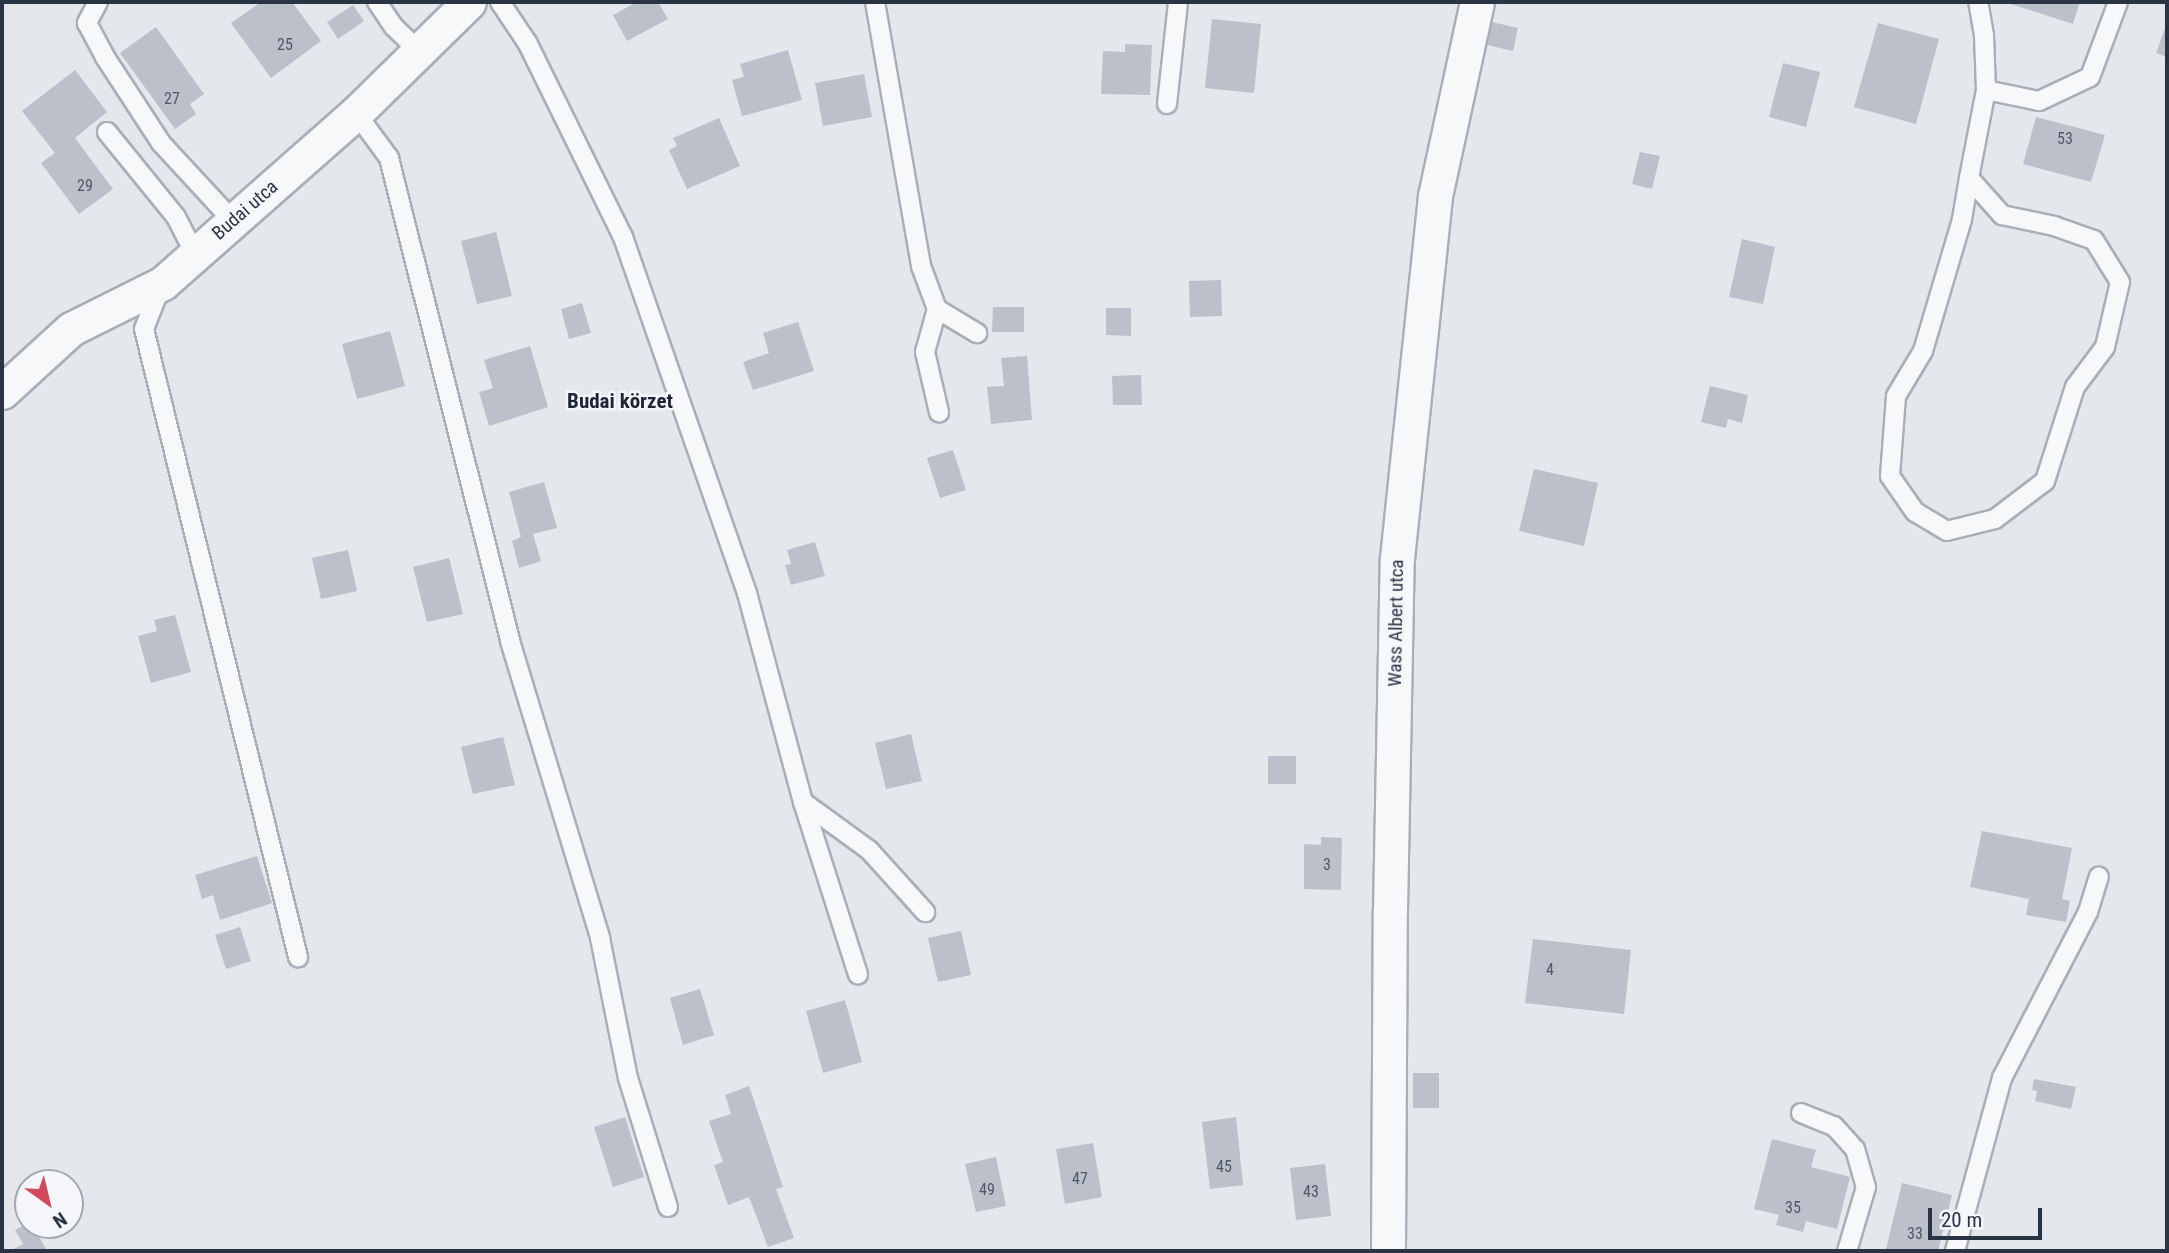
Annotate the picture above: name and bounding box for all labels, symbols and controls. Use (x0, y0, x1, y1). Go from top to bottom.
house number: 25 (277, 35, 293, 55)
house number: 27 (164, 89, 180, 109)
house number: 53 (2057, 129, 2073, 149)
street label: Budai utca (208, 175, 282, 245)
house number: 29 (77, 176, 93, 196)
district label: Budai körzet (567, 388, 673, 414)
street label: Wass Albert utca (1383, 559, 1409, 687)
house number: 3 (1323, 855, 1331, 875)
house number: 4 (1546, 960, 1554, 980)
house number: 45 (1216, 1157, 1232, 1177)
north arrow (14, 1169, 84, 1239)
house number: 47 (1072, 1169, 1088, 1189)
house number: 49 (979, 1180, 995, 1200)
house number: 43 (1303, 1182, 1319, 1202)
scale bar (1931, 1194, 2045, 1238)
house number: 35 (1785, 1198, 1801, 1218)
text: N (49, 1207, 71, 1233)
text: 20 m (1941, 1208, 1982, 1232)
house number: 33 (1907, 1224, 1923, 1244)

